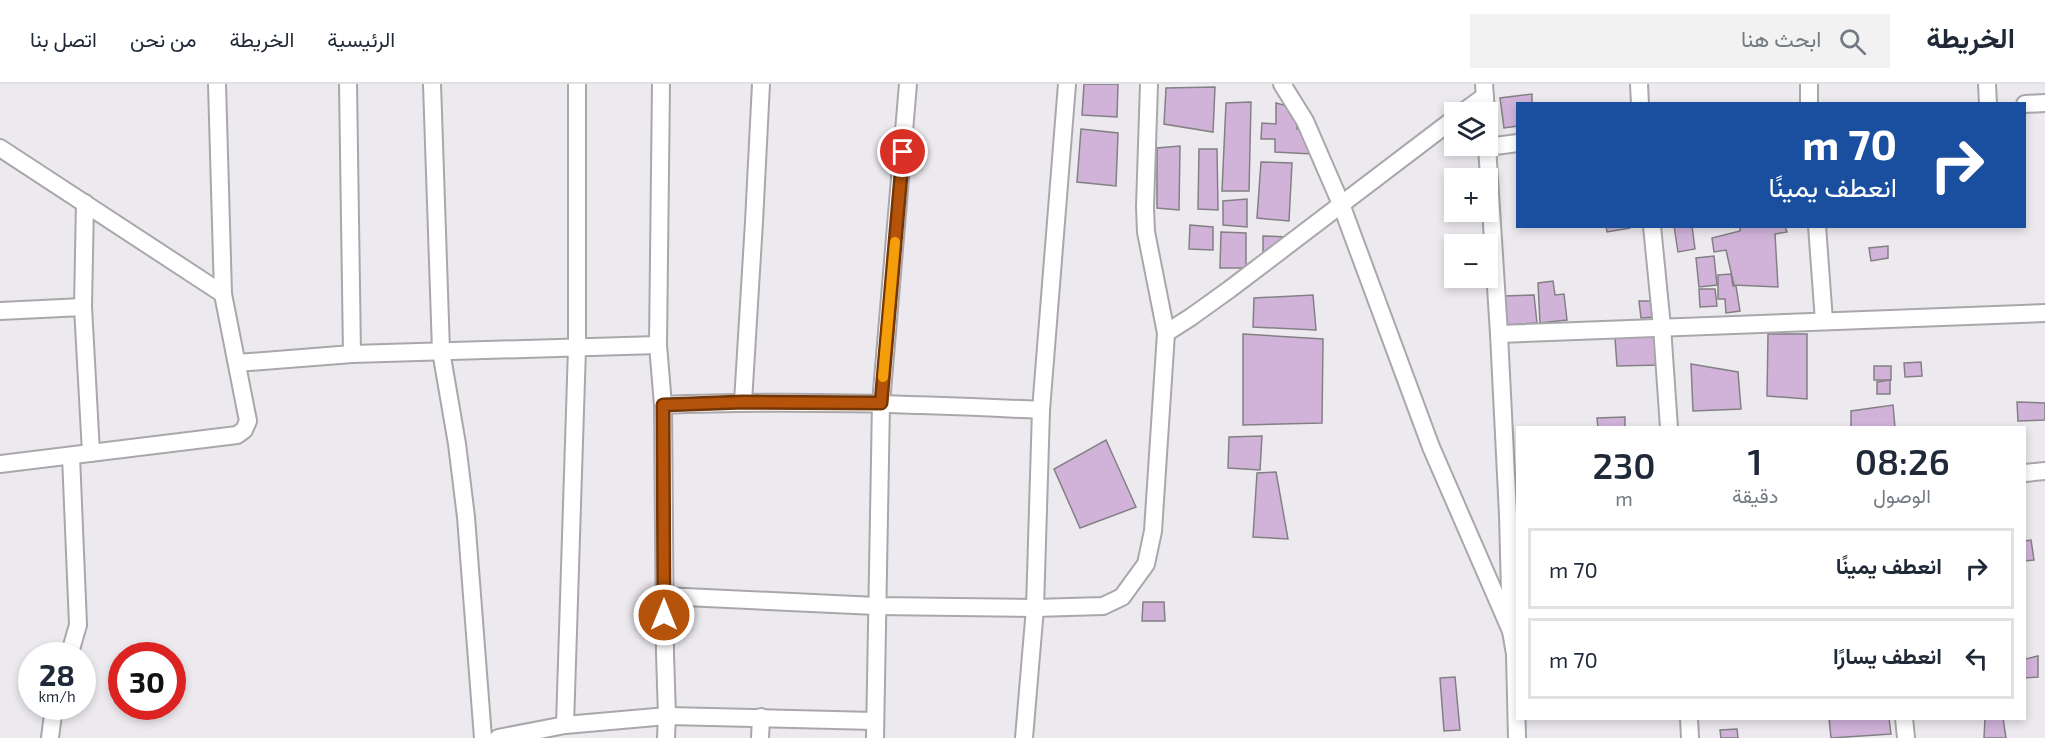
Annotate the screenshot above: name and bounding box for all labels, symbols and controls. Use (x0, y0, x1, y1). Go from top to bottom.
search box (1470, 14, 1890, 68)
text: الخريطة (1926, 20, 2015, 54)
text: ابحث هنا (1741, 25, 1821, 51)
icon: search (1836, 25, 1869, 58)
text: اتصل بنا (30, 26, 97, 51)
text: من نحن (130, 26, 196, 51)
text: الخريطة (229, 26, 294, 51)
text: الرئيسية (327, 26, 395, 51)
map controls (1444, 102, 1498, 288)
button: layers (1444, 102, 1498, 156)
text: 70 m (1802, 118, 1897, 168)
pin (877, 126, 928, 177)
icon: right (1918, 126, 1996, 204)
icon: arrive (886, 135, 919, 168)
button: + (1444, 168, 1498, 222)
text: انعطف يمينًا (1768, 170, 1897, 202)
button: − (1444, 234, 1498, 288)
text: 1 (1748, 439, 1763, 482)
text: 08:26 (1855, 439, 1950, 482)
text: 230 (1592, 443, 1656, 486)
text: دقيقة (1732, 483, 1778, 507)
text: الوصول (1873, 483, 1931, 507)
text: m (1615, 486, 1633, 510)
text: انعطف يمينًا (1836, 552, 1942, 578)
icon: right (1960, 552, 1993, 585)
text: 70 m (1549, 556, 1598, 582)
position arrow (632, 583, 696, 647)
speed limit sign: 30 (108, 642, 186, 720)
text: انعطف يسارًا (1833, 642, 1942, 668)
icon: left (1960, 642, 1993, 675)
text: 70 m (1549, 646, 1598, 672)
text: 28 (39, 656, 75, 692)
text: km/h (38, 687, 76, 705)

